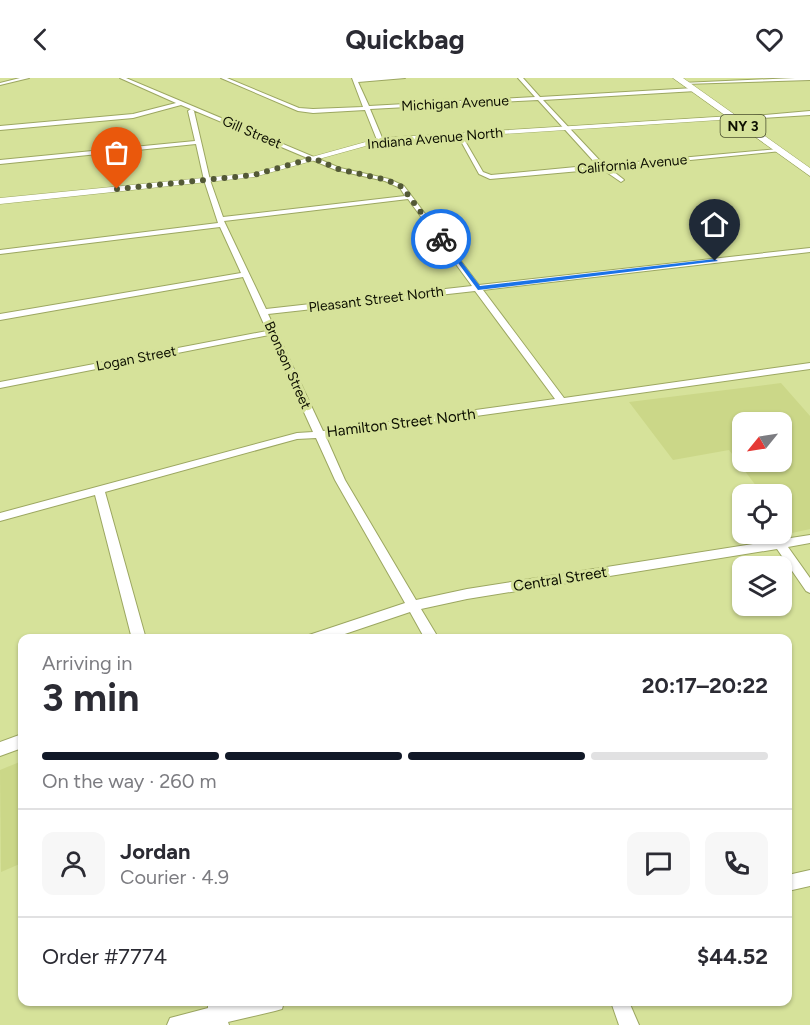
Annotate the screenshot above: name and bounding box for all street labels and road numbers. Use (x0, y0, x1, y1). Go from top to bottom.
street label: Michigan Avenue (401, 92, 510, 115)
street label: Gill Street (220, 112, 284, 153)
road number: NY 3 (720, 115, 766, 137)
street label: Indiana Avenue North (366, 124, 504, 153)
street label: California Avenue (576, 151, 688, 178)
street label: Pleasant Street North (308, 283, 445, 316)
street label: Bronson Street (261, 319, 314, 412)
street label: Logan Street (95, 342, 178, 375)
street label: Hamilton Street North (325, 405, 477, 441)
street label: Central Street (512, 563, 609, 595)

